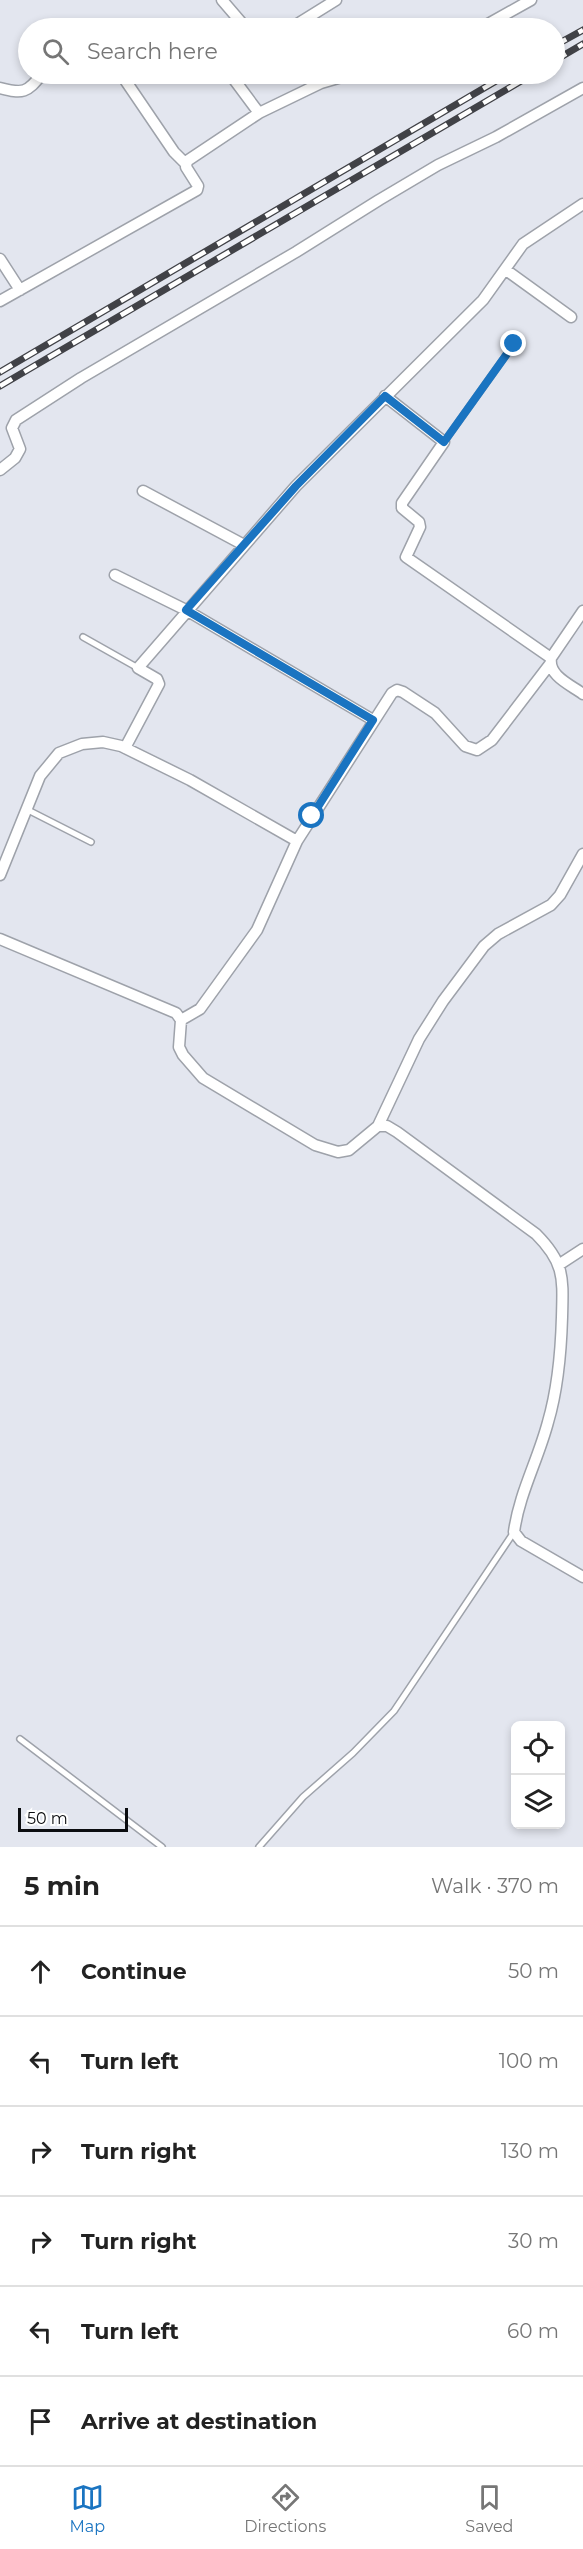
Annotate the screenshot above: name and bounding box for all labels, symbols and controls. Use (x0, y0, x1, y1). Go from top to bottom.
search box (18, 18, 565, 84)
icon: search (39, 35, 72, 68)
text: Search here (87, 38, 218, 65)
route end (500, 330, 526, 356)
route start (298, 802, 324, 828)
map controls (511, 1721, 565, 1829)
button: locate (511, 1721, 565, 1775)
button: layers (511, 1775, 565, 1829)
scale bar (18, 1805, 128, 1832)
text: 50 m (27, 1809, 68, 1828)
text: 5 min (24, 1870, 100, 1902)
text: Walk · 370 m (431, 1874, 559, 1898)
icon: ahead (24, 1955, 57, 1988)
text: Continue (81, 1958, 187, 1985)
text: 50 m (508, 1959, 559, 1983)
icon: left (24, 2045, 57, 2078)
text: Turn left (81, 2048, 179, 2075)
text: 100 m (499, 2049, 559, 2073)
icon: right (24, 2135, 57, 2168)
text: Turn right (81, 2138, 196, 2165)
text: 130 m (501, 2139, 559, 2163)
icon: right (24, 2225, 57, 2258)
text: Turn right (81, 2228, 196, 2255)
text: 30 m (508, 2229, 559, 2253)
icon: left (24, 2315, 57, 2348)
text: Turn left (81, 2318, 179, 2345)
text: 60 m (507, 2319, 559, 2343)
icon: arrive (24, 2405, 57, 2438)
text: Arrive at destination (81, 2408, 317, 2435)
tab: Map (70, 2481, 105, 2536)
tab: Directions (244, 2481, 326, 2536)
tab: Saved (465, 2481, 513, 2536)

